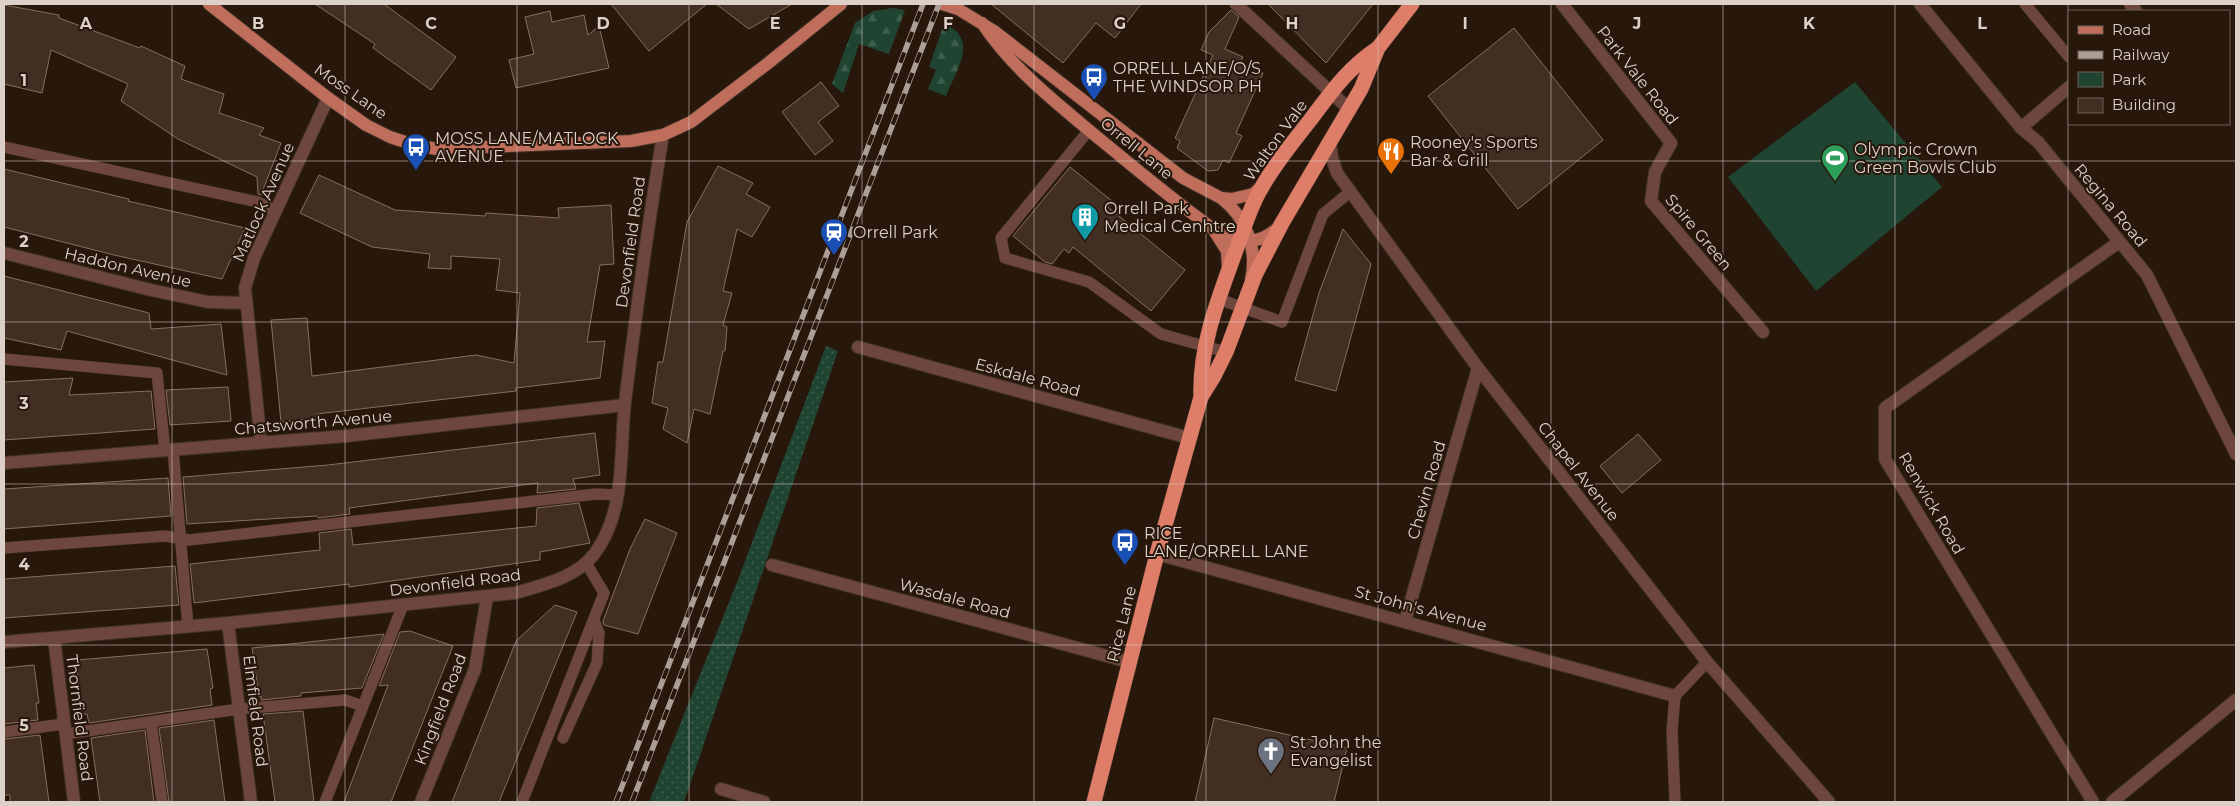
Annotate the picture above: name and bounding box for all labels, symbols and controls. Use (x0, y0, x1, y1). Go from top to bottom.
legend (2068, 10, 2230, 125)
text: A (79, 14, 93, 33)
text: B (252, 14, 264, 33)
text: C (425, 14, 437, 33)
text: D (596, 14, 610, 33)
text: E (770, 14, 780, 33)
text: F (943, 14, 953, 33)
text: G (1114, 14, 1126, 33)
text: H (1286, 14, 1298, 33)
text: I (1462, 14, 1468, 33)
text: J (1632, 14, 1641, 33)
text: K (1803, 14, 1816, 33)
text: L (1977, 14, 1987, 33)
text: Road (2112, 20, 2151, 39)
street label: Park Vale Road (1593, 22, 1682, 129)
text: Railway (2112, 45, 2170, 64)
street label: Moss Lane (311, 59, 391, 123)
place label: ORRELL LANE/O/S THE WINDSOR PH (1113, 59, 1262, 96)
bus stop icon: ORRELL LANE/O/S THE WINDSOR PH (1079, 62, 1109, 101)
text: Park (2112, 70, 2146, 89)
text: 1 (21, 71, 27, 90)
text: Building (2112, 95, 2176, 114)
street label: Walton Vale (1240, 96, 1311, 184)
street label: Orrell Lane (1097, 113, 1177, 183)
place label: MOSS LANE/MATLOCK AVENUE (435, 129, 619, 166)
bus stop icon: MOSS LANE/MATLOCK AVENUE (401, 132, 431, 171)
place label: Rooney's Sports Bar & Grill (1410, 133, 1538, 170)
restaurant icon: Rooney's Sports Bar & Grill (1376, 136, 1406, 175)
street label: Matlock Avenue (229, 140, 298, 265)
place label: Olympic Crown Green Bowls Club (1854, 140, 1997, 177)
sports icon: Olympic Crown Green Bowls Club (1820, 143, 1850, 182)
street label: Regina Road (2070, 160, 2151, 251)
street label: Devonfield Road (612, 175, 649, 309)
street label: Spire Green (1661, 190, 1736, 274)
place label: Orrell Park Medical Cenhtre (1104, 199, 1236, 236)
building icon: Orrell Park Medical Cenhtre (1070, 202, 1100, 241)
station icon: Orrell Park (819, 217, 849, 256)
place label: Orrell Park (853, 223, 938, 242)
text: 2 (19, 232, 29, 251)
street label: Haddon Avenue (63, 244, 193, 291)
street label: Eskdale Road (973, 354, 1082, 401)
text: 3 (18, 394, 29, 413)
street label: Chatsworth Avenue (233, 406, 393, 439)
street label: Chapel Avenue (1534, 418, 1623, 525)
street label: Chevin Road (1403, 439, 1450, 542)
street label: Renwick Road (1895, 449, 1968, 558)
place label: RICE LANE/ORRELL LANE (1144, 524, 1309, 561)
bus stop icon: RICE LANE/ORRELL LANE (1110, 527, 1140, 566)
text: 4 (18, 555, 30, 574)
street label: Devonfield Road (388, 565, 522, 600)
street label: Wasdale Road (897, 574, 1013, 622)
street label: St John's Avenue (1353, 582, 1489, 635)
street label: Rice Lane (1103, 584, 1140, 664)
street label: Kingfield Road (410, 651, 470, 768)
street label: Thornfield Road (62, 654, 97, 783)
street label: Elmfield Road (239, 654, 272, 768)
text: 5 (19, 716, 29, 735)
place label: St John the Evangelist (1290, 733, 1381, 770)
church icon: St John the Evangelist (1256, 736, 1286, 775)

